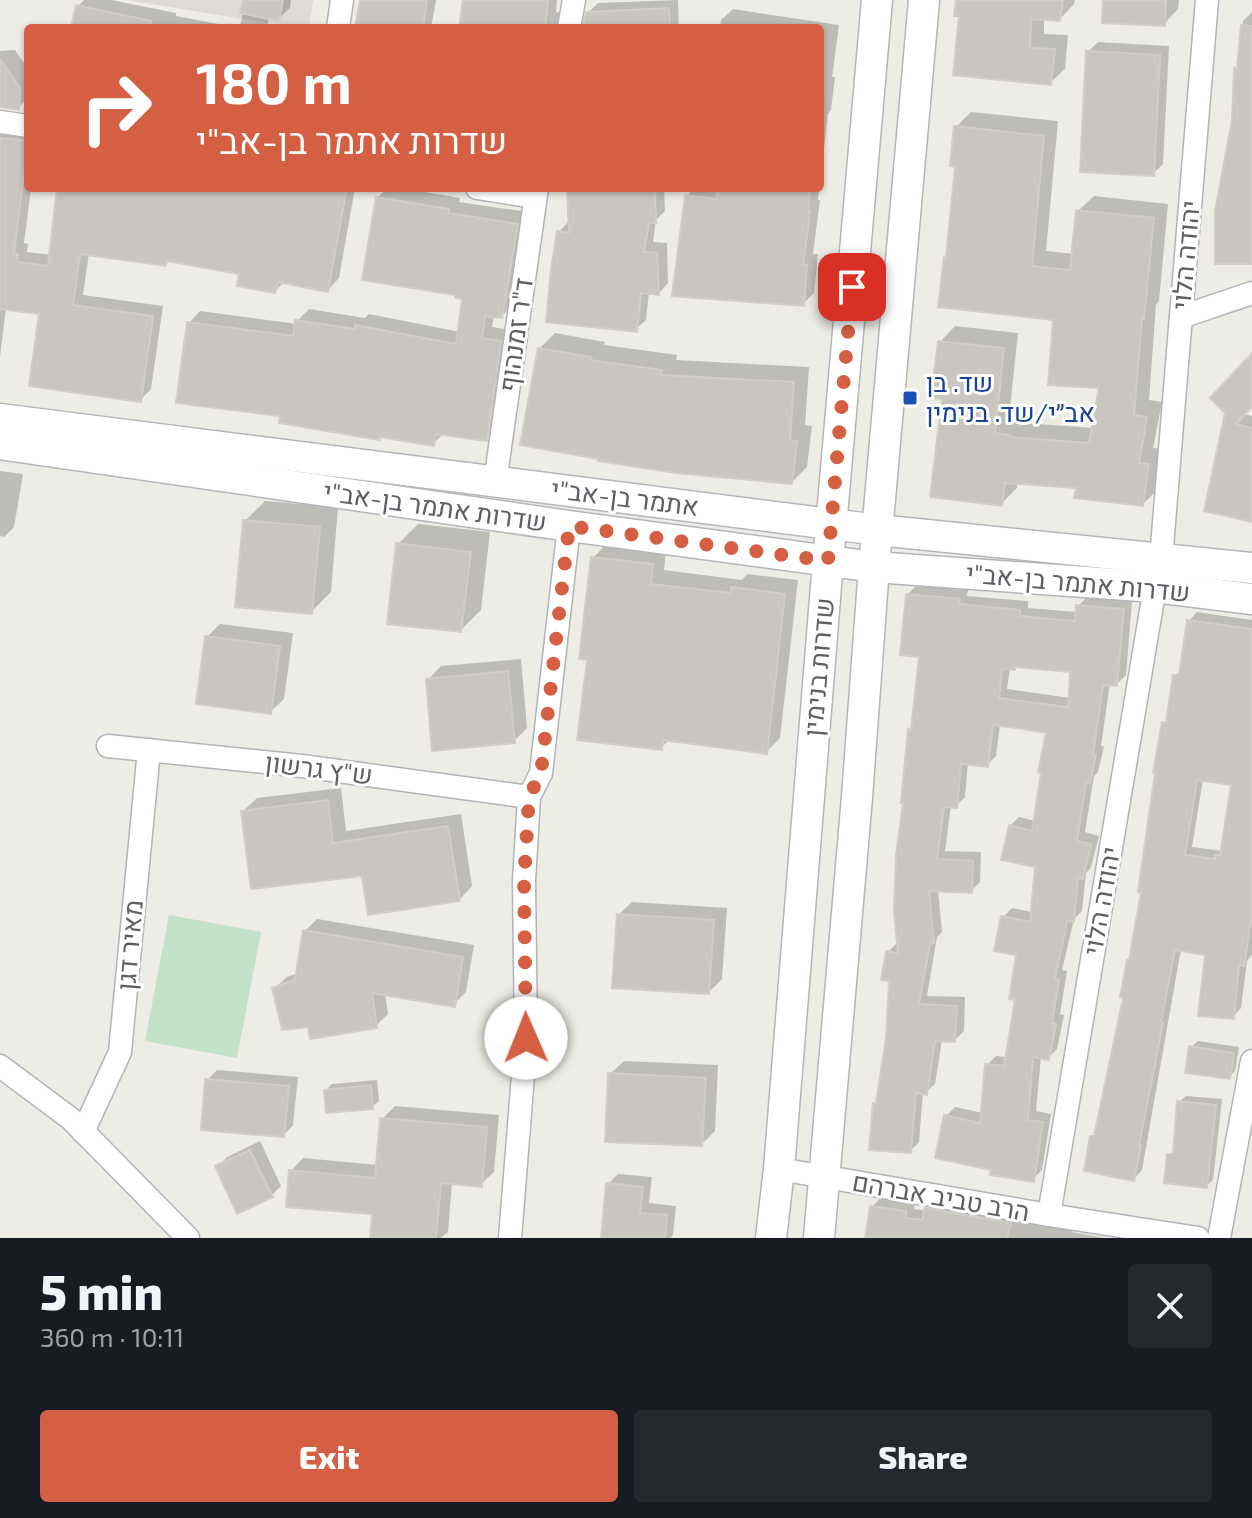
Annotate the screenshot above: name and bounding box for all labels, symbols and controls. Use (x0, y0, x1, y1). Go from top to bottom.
text: 180 m (196, 48, 352, 115)
icon: right (64, 56, 168, 160)
text: שדרות אתמר בן-אב"י (196, 118, 507, 161)
street label: יהודה הלוי (1164, 199, 1205, 311)
pin (818, 253, 886, 321)
icon: arrive (830, 265, 874, 309)
street label: ד"ר זמנהוף (491, 276, 538, 394)
place label: שד. בן אב״י/שד. בנימין (926, 366, 1095, 427)
marker: שד. בן אב״י/שד. בנימין (901, 389, 919, 407)
street label: אתמר בן-אב"י (550, 472, 701, 521)
street label: שדרות אתמר בן-אב"י (322, 475, 549, 537)
street label: שדרות אתמר בן-אב"י (965, 556, 1191, 607)
street label: שדרות בנימין (796, 596, 839, 738)
street label: ש"ץ גרשון (264, 746, 375, 789)
street label: יהודה הלוי (1076, 844, 1125, 957)
street label: מאיר דגן (109, 898, 148, 991)
position arrow (484, 996, 568, 1080)
street label: הרב טביב אברהם (850, 1165, 1032, 1226)
text: 5 min (40, 1262, 163, 1320)
button: close (1128, 1264, 1212, 1348)
text: 360 m · 10:11 (40, 1321, 184, 1352)
button: Exit (40, 1410, 618, 1502)
button: Share (634, 1410, 1212, 1502)

